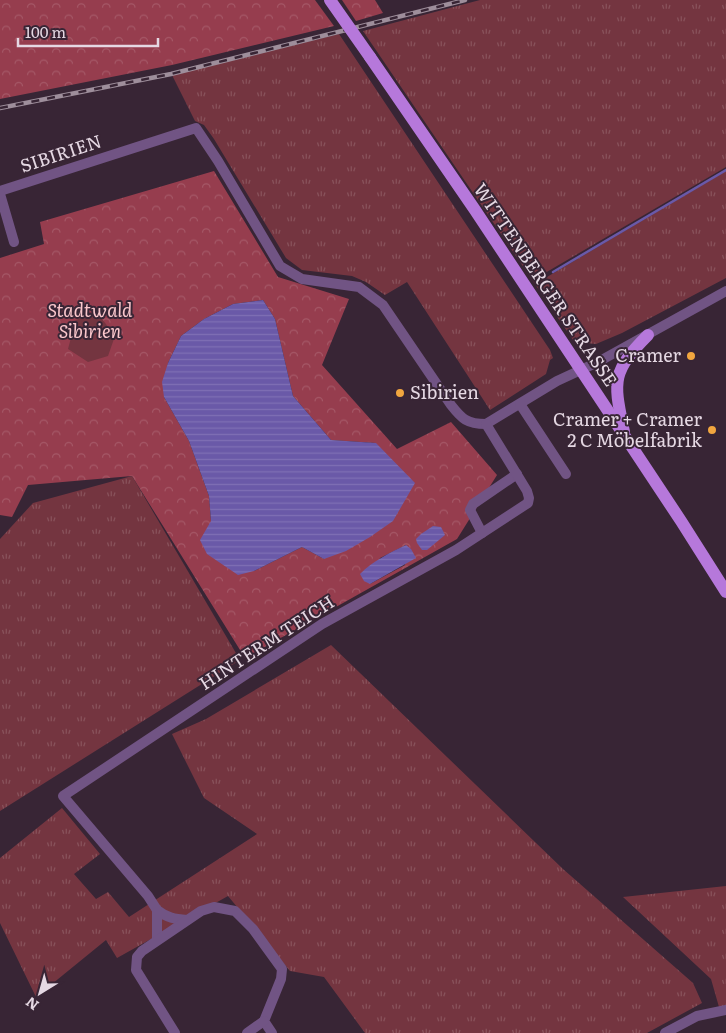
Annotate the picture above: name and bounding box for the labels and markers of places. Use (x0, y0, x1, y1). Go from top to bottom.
place label: Cramer (615, 341, 681, 368)
marker: Cramer (685, 350, 697, 362)
place label: Sibirien (410, 378, 479, 405)
marker: Sibirien (394, 387, 406, 399)
place label: Cramer + Cramer 2 C Möbelfabrik (553, 405, 703, 453)
marker: Cramer + Cramer 2 C Möbelfabrik (706, 424, 718, 436)

